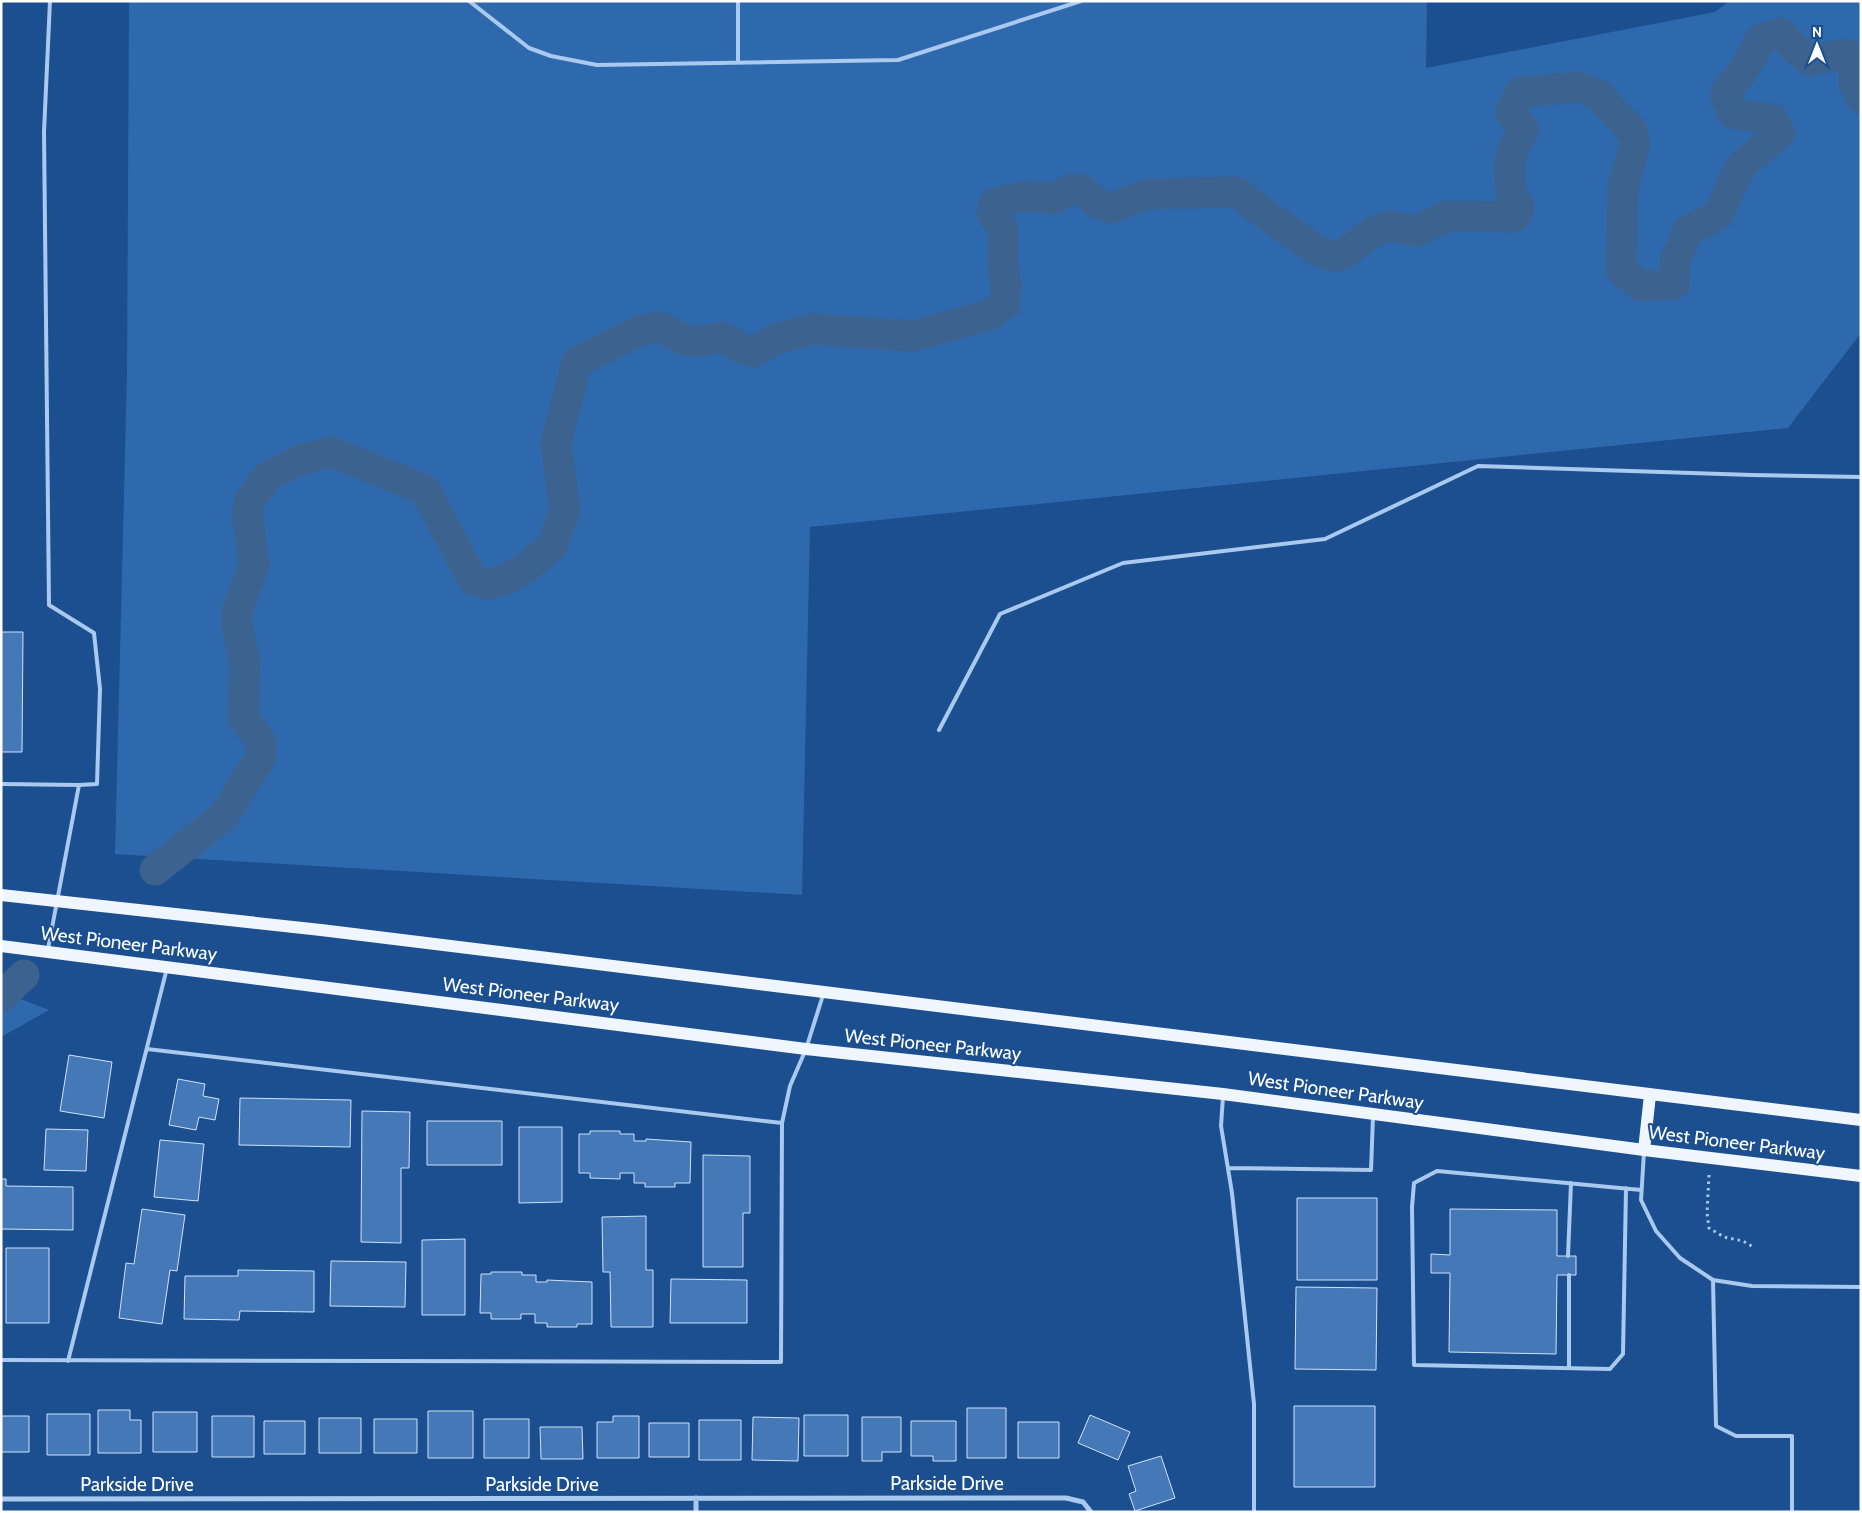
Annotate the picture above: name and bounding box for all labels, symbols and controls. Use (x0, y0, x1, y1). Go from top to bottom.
north arrow (1792, 20, 1842, 70)
text: N (1812, 23, 1822, 41)
street label: West Pioneer Parkway (40, 921, 219, 966)
street label: West Pioneer Parkway (442, 972, 621, 1017)
street label: West Pioneer Parkway (844, 1024, 1023, 1065)
street label: West Pioneer Parkway (1247, 1067, 1426, 1114)
street label: West Pioneer Parkway (1648, 1120, 1827, 1165)
street label: Parkside Drive (890, 1472, 1004, 1495)
street label: Parkside Drive (80, 1473, 194, 1496)
street label: Parkside Drive (485, 1473, 599, 1496)

